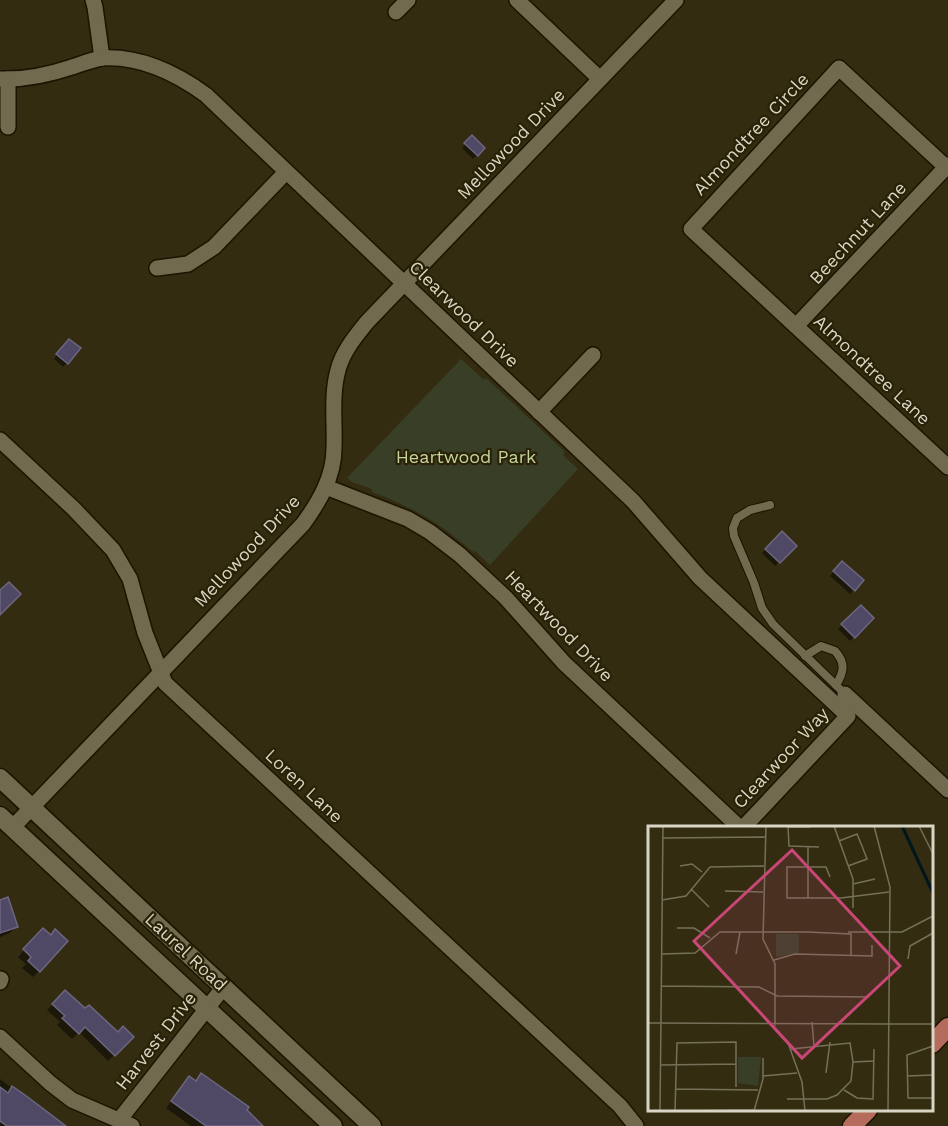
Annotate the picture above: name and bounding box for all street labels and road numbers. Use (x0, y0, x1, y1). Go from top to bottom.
street label: Almondtree Circle (689, 68, 813, 199)
street label: Mellowood Drive (452, 84, 569, 203)
street label: Beechnut Lane (805, 177, 910, 288)
street label: Clearwood Drive (405, 256, 524, 371)
street label: Almondtree Lane (810, 310, 935, 429)
street label: Mellowood Drive (189, 490, 304, 611)
street label: Heartwood Drive (501, 566, 618, 686)
street label: Clearwoor Way (729, 702, 833, 812)
street label: Loren Lane (261, 744, 348, 827)
street label: Laurel Road (141, 908, 232, 995)
street label: Harvest Drive (111, 988, 200, 1094)

